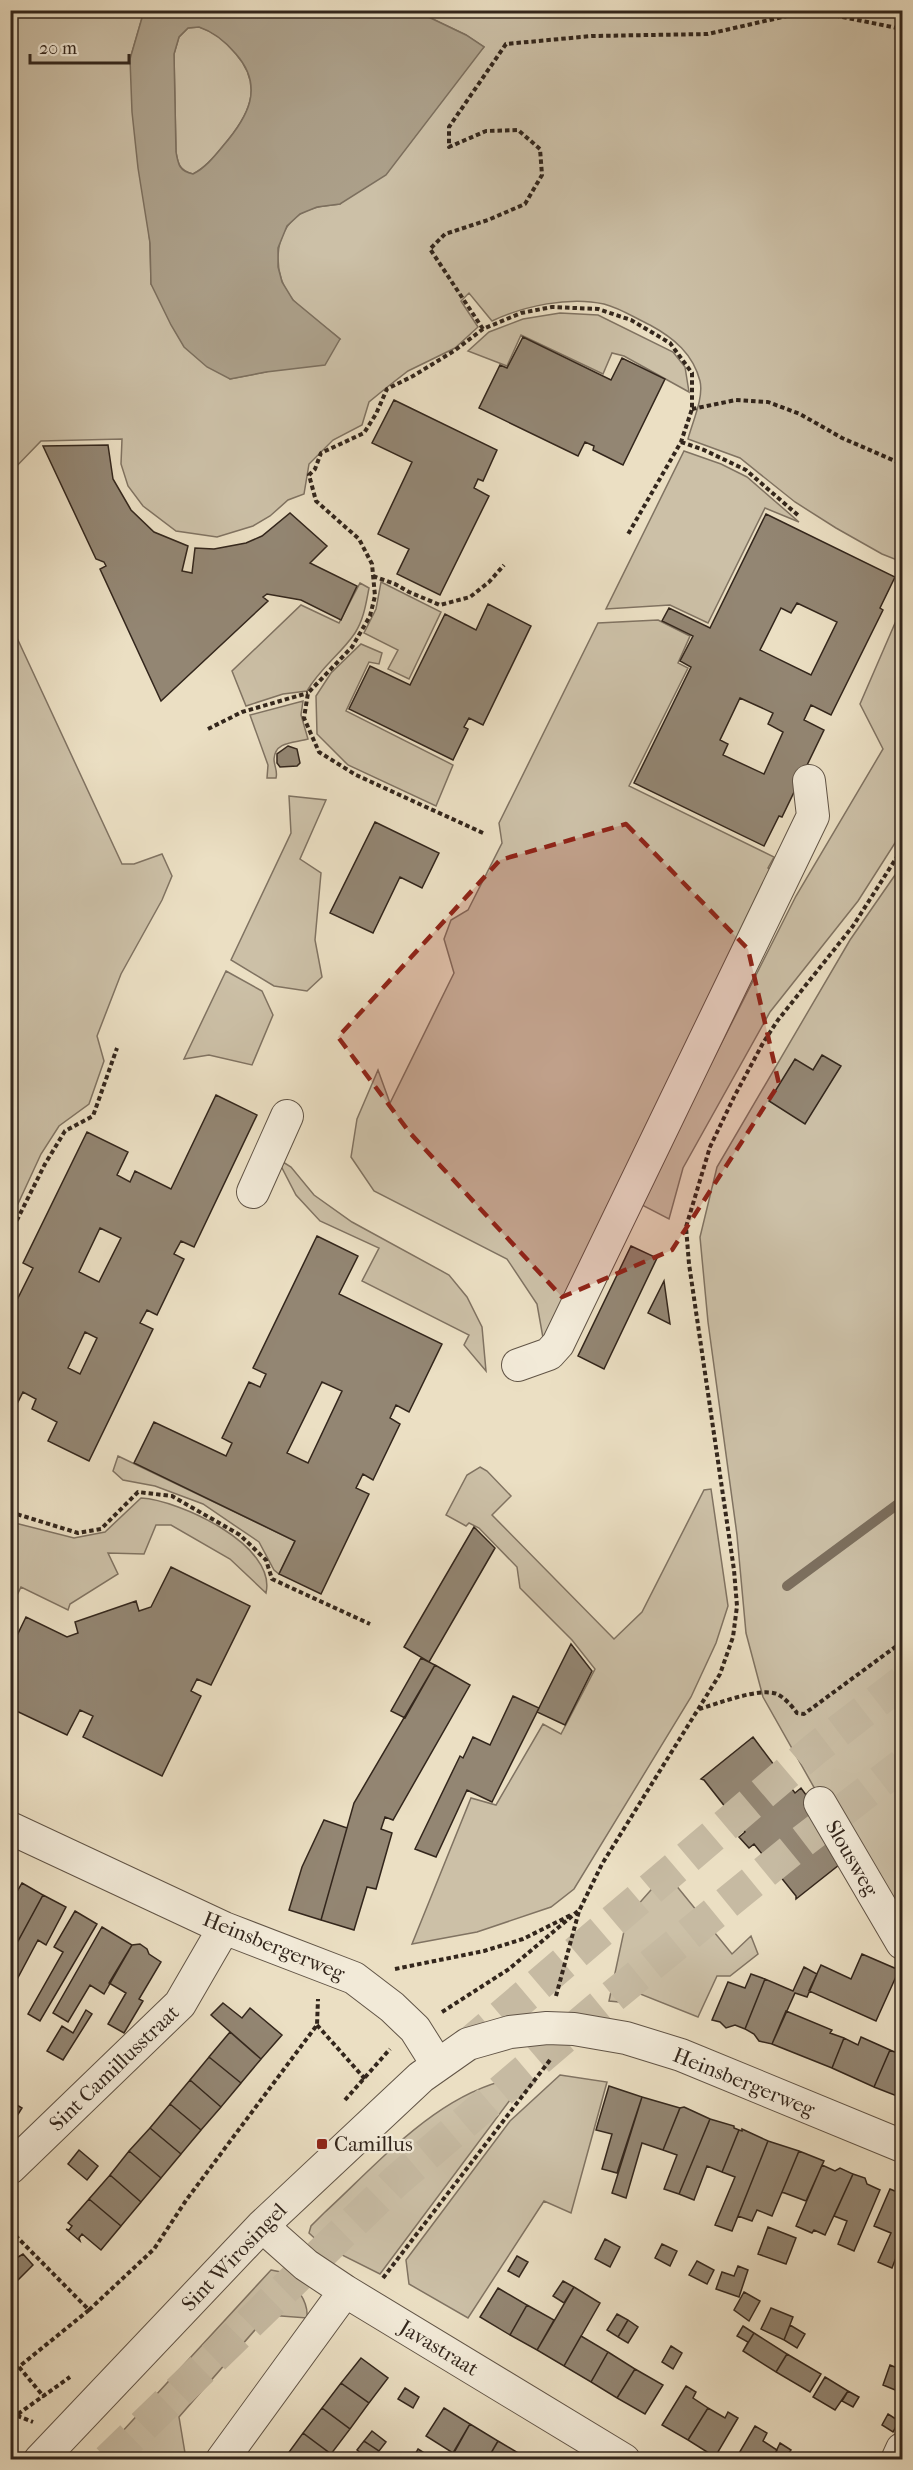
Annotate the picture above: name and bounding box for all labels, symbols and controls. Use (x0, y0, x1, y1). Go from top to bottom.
scale bar (30, 27, 129, 65)
text: 20 m (39, 38, 77, 59)
street label: Slousweg (821, 1816, 884, 1901)
street label: Heinsbergerweg (200, 1907, 349, 1986)
street label: Sint Camillusstraat (44, 2000, 184, 2136)
street label: Heinsbergerweg (670, 2043, 819, 2122)
place label: Camillus (334, 2132, 413, 2156)
marker: Camillus (315, 2137, 329, 2151)
street label: Sint Wirosingel (177, 2198, 292, 2316)
street label: Javastraat (393, 2314, 483, 2381)

